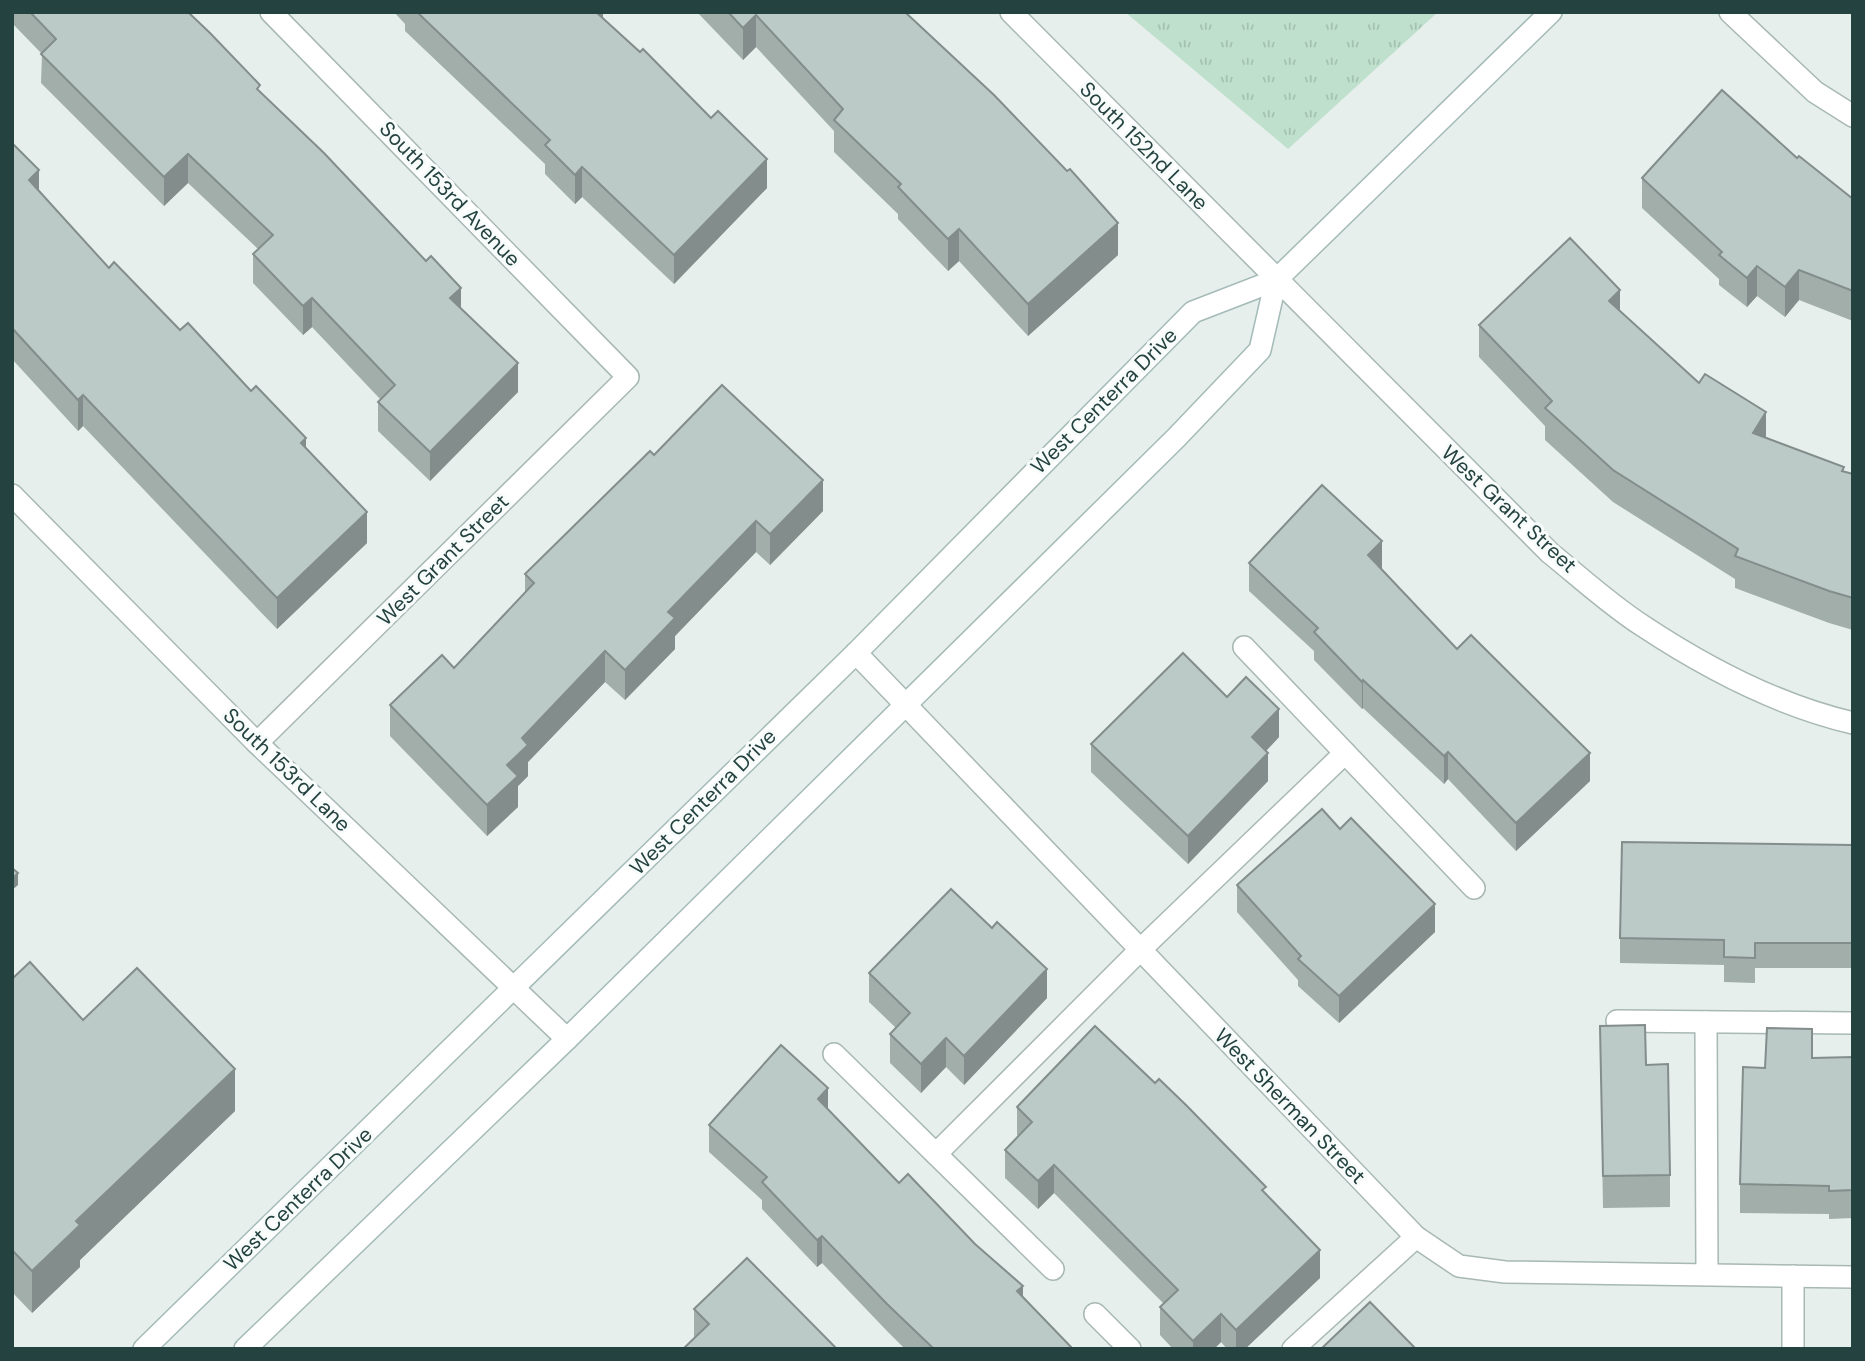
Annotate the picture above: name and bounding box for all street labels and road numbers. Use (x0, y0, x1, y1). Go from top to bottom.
street label: South 152nd Lane (1074, 76, 1214, 216)
street label: South 153rd Avenue (373, 115, 527, 273)
street label: West Centerra Drive (1025, 322, 1183, 480)
street label: West Grant Street (1435, 439, 1583, 579)
street label: West Grant Street (371, 488, 515, 632)
street label: South 153rd Lane (217, 702, 357, 838)
street label: West Centerra Drive (624, 723, 782, 881)
street label: West Sherman Street (1208, 1022, 1372, 1190)
street label: West Centerra Drive (218, 1121, 378, 1277)

